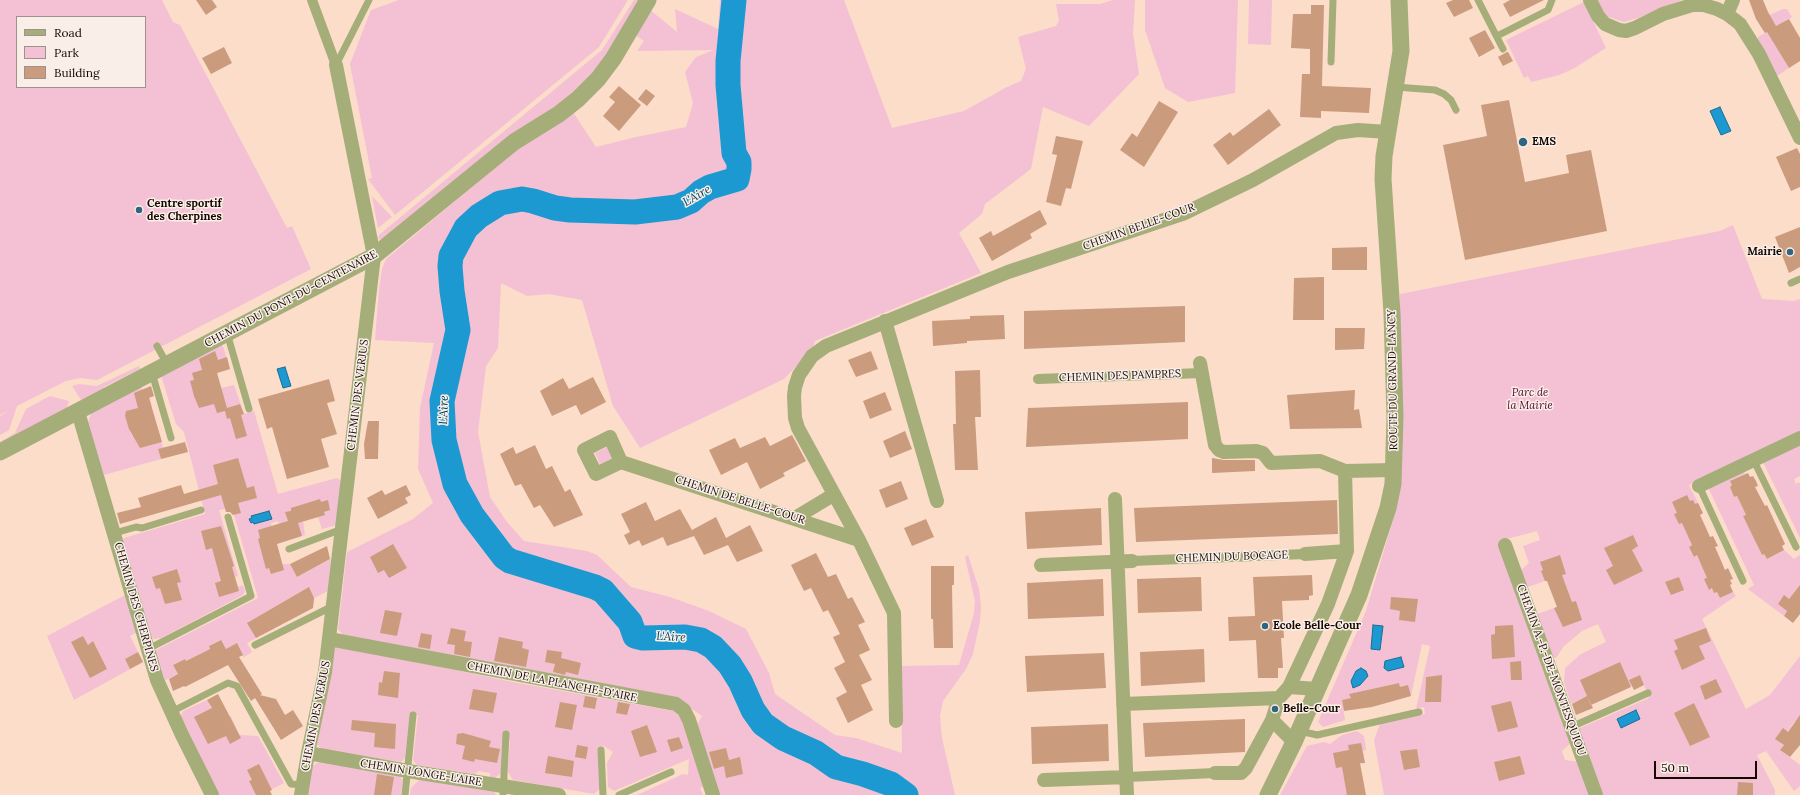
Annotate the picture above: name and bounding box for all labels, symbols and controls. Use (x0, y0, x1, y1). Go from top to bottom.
legend (16, 16, 146, 88)
text: Road (54, 25, 82, 40)
text: Park (54, 45, 79, 60)
text: Building (54, 65, 100, 80)
place label: EMS (1532, 135, 1556, 149)
marker: EMS (1517, 136, 1529, 148)
water label: L'Aire (680, 182, 714, 210)
place label: Centre sportif des Cherpines (147, 197, 222, 223)
street label: CHEMIN BELLE-COUR (1081, 201, 1197, 253)
marker: Centre sportif des Cherpines (134, 205, 144, 215)
place label: Mairie (1747, 245, 1782, 259)
marker: Mairie (1785, 247, 1795, 257)
street label: CHEMIN DU PONT-DU-CENTENAIRE (202, 248, 380, 350)
street label: ROUTE DU GRAND-LANCY (1385, 309, 1401, 451)
street label: CHEMIN DES VERJUS (345, 339, 371, 451)
street label: CHEMIN DES PAMPRES (1059, 367, 1181, 385)
park label: Parc de la Mairie (1507, 386, 1553, 412)
water label: L'Aire (436, 395, 452, 425)
street label: CHEMIN DE BELLE-COUR (673, 473, 807, 527)
street label: CHEMIN DES CHERPINES (111, 541, 161, 673)
street label: CHEMIN DU BOCAGE (1175, 548, 1289, 566)
street label: CHEMIN A.-P.-DE-MONTESQUIOU (1514, 583, 1588, 757)
place label: Ecole Belle-Cour (1273, 619, 1361, 633)
marker: Ecole Belle-Cour (1260, 621, 1270, 631)
water label: L'Aire (656, 629, 686, 645)
street label: CHEMIN DE LA PLANCHE-D'AIRE (466, 659, 638, 705)
street label: CHEMIN DES VERJUS (299, 660, 333, 772)
place label: Belle-Cour (1283, 702, 1340, 716)
marker: Belle-Cour (1270, 704, 1280, 714)
scale bar (1656, 753, 1759, 779)
street label: CHEMIN LONGE-L'AIRE (359, 757, 483, 789)
text: 50 m (1661, 760, 1689, 775)

